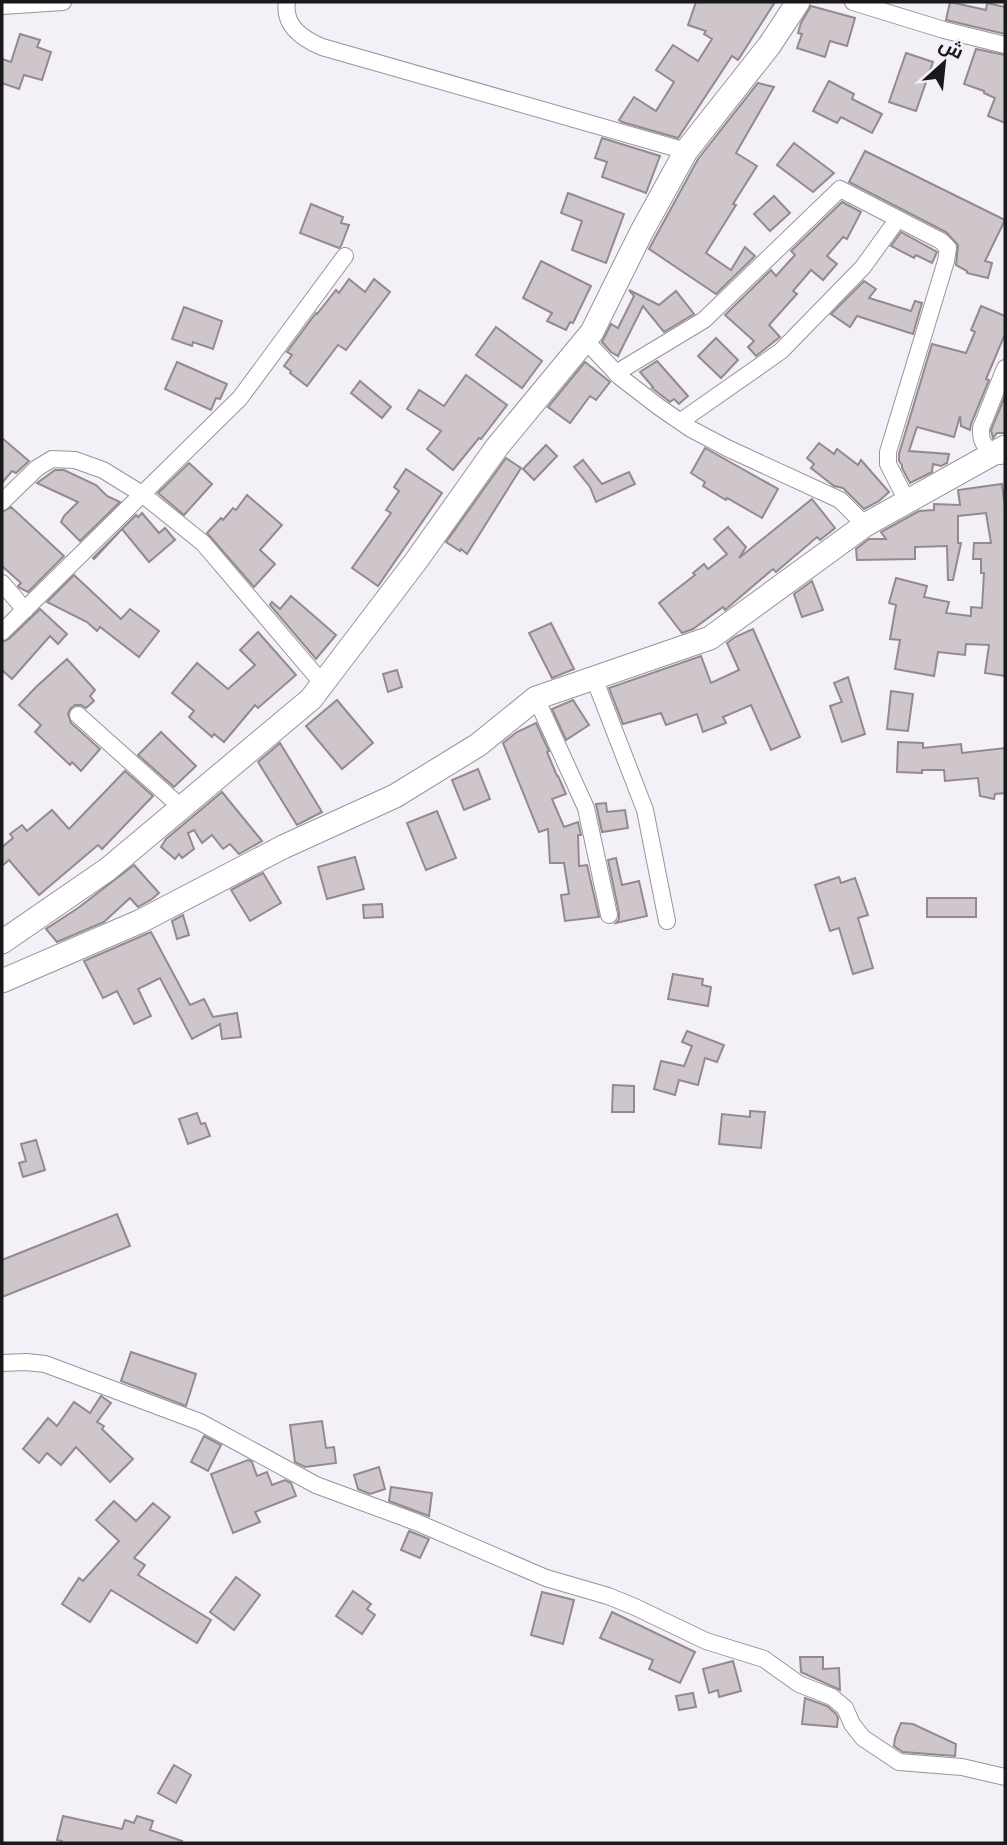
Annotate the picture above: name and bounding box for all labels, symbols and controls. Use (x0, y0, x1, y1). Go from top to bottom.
north arrow (909, 28, 979, 98)
text: ش (935, 31, 968, 65)

